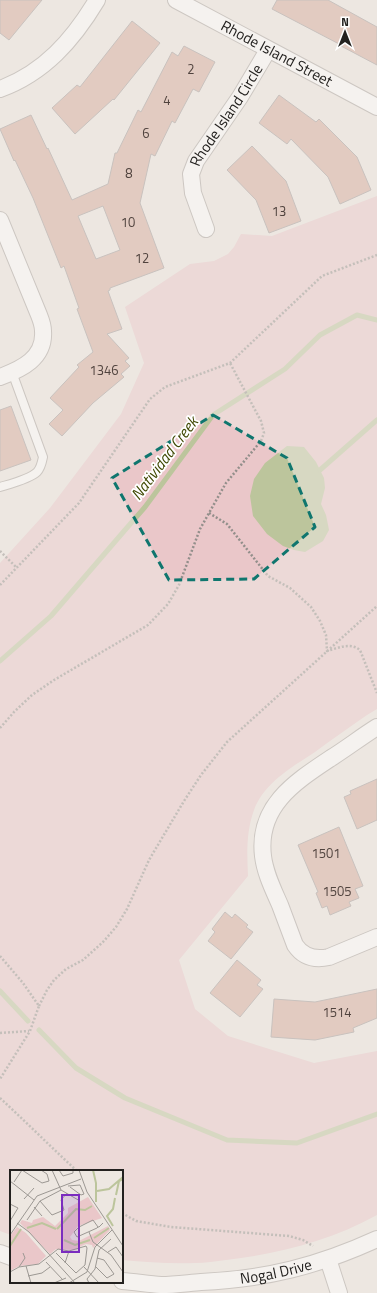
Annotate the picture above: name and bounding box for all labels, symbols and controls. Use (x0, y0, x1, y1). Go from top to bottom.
north arrow (325, 12, 365, 52)
street label: Rhode Island Street (217, 14, 338, 93)
text: N (341, 14, 349, 30)
street label: Rhode Island Circle (183, 59, 268, 170)
house number: 2 (187, 59, 195, 79)
house number: 4 (163, 90, 171, 110)
house number: 6 (142, 123, 150, 143)
house number: 8 (125, 163, 133, 183)
house number: 13 (272, 201, 286, 221)
house number: 10 (121, 212, 135, 232)
house number: 12 (135, 248, 149, 268)
house number: 1346 (89, 360, 119, 380)
water label: Natividad Creek (125, 410, 205, 505)
house number: 1501 (311, 843, 341, 863)
house number: 1505 (322, 881, 352, 901)
house number: 1514 (322, 1002, 352, 1022)
inset map (10, 1170, 123, 1283)
street label: Nogal Drive (239, 1253, 314, 1290)

